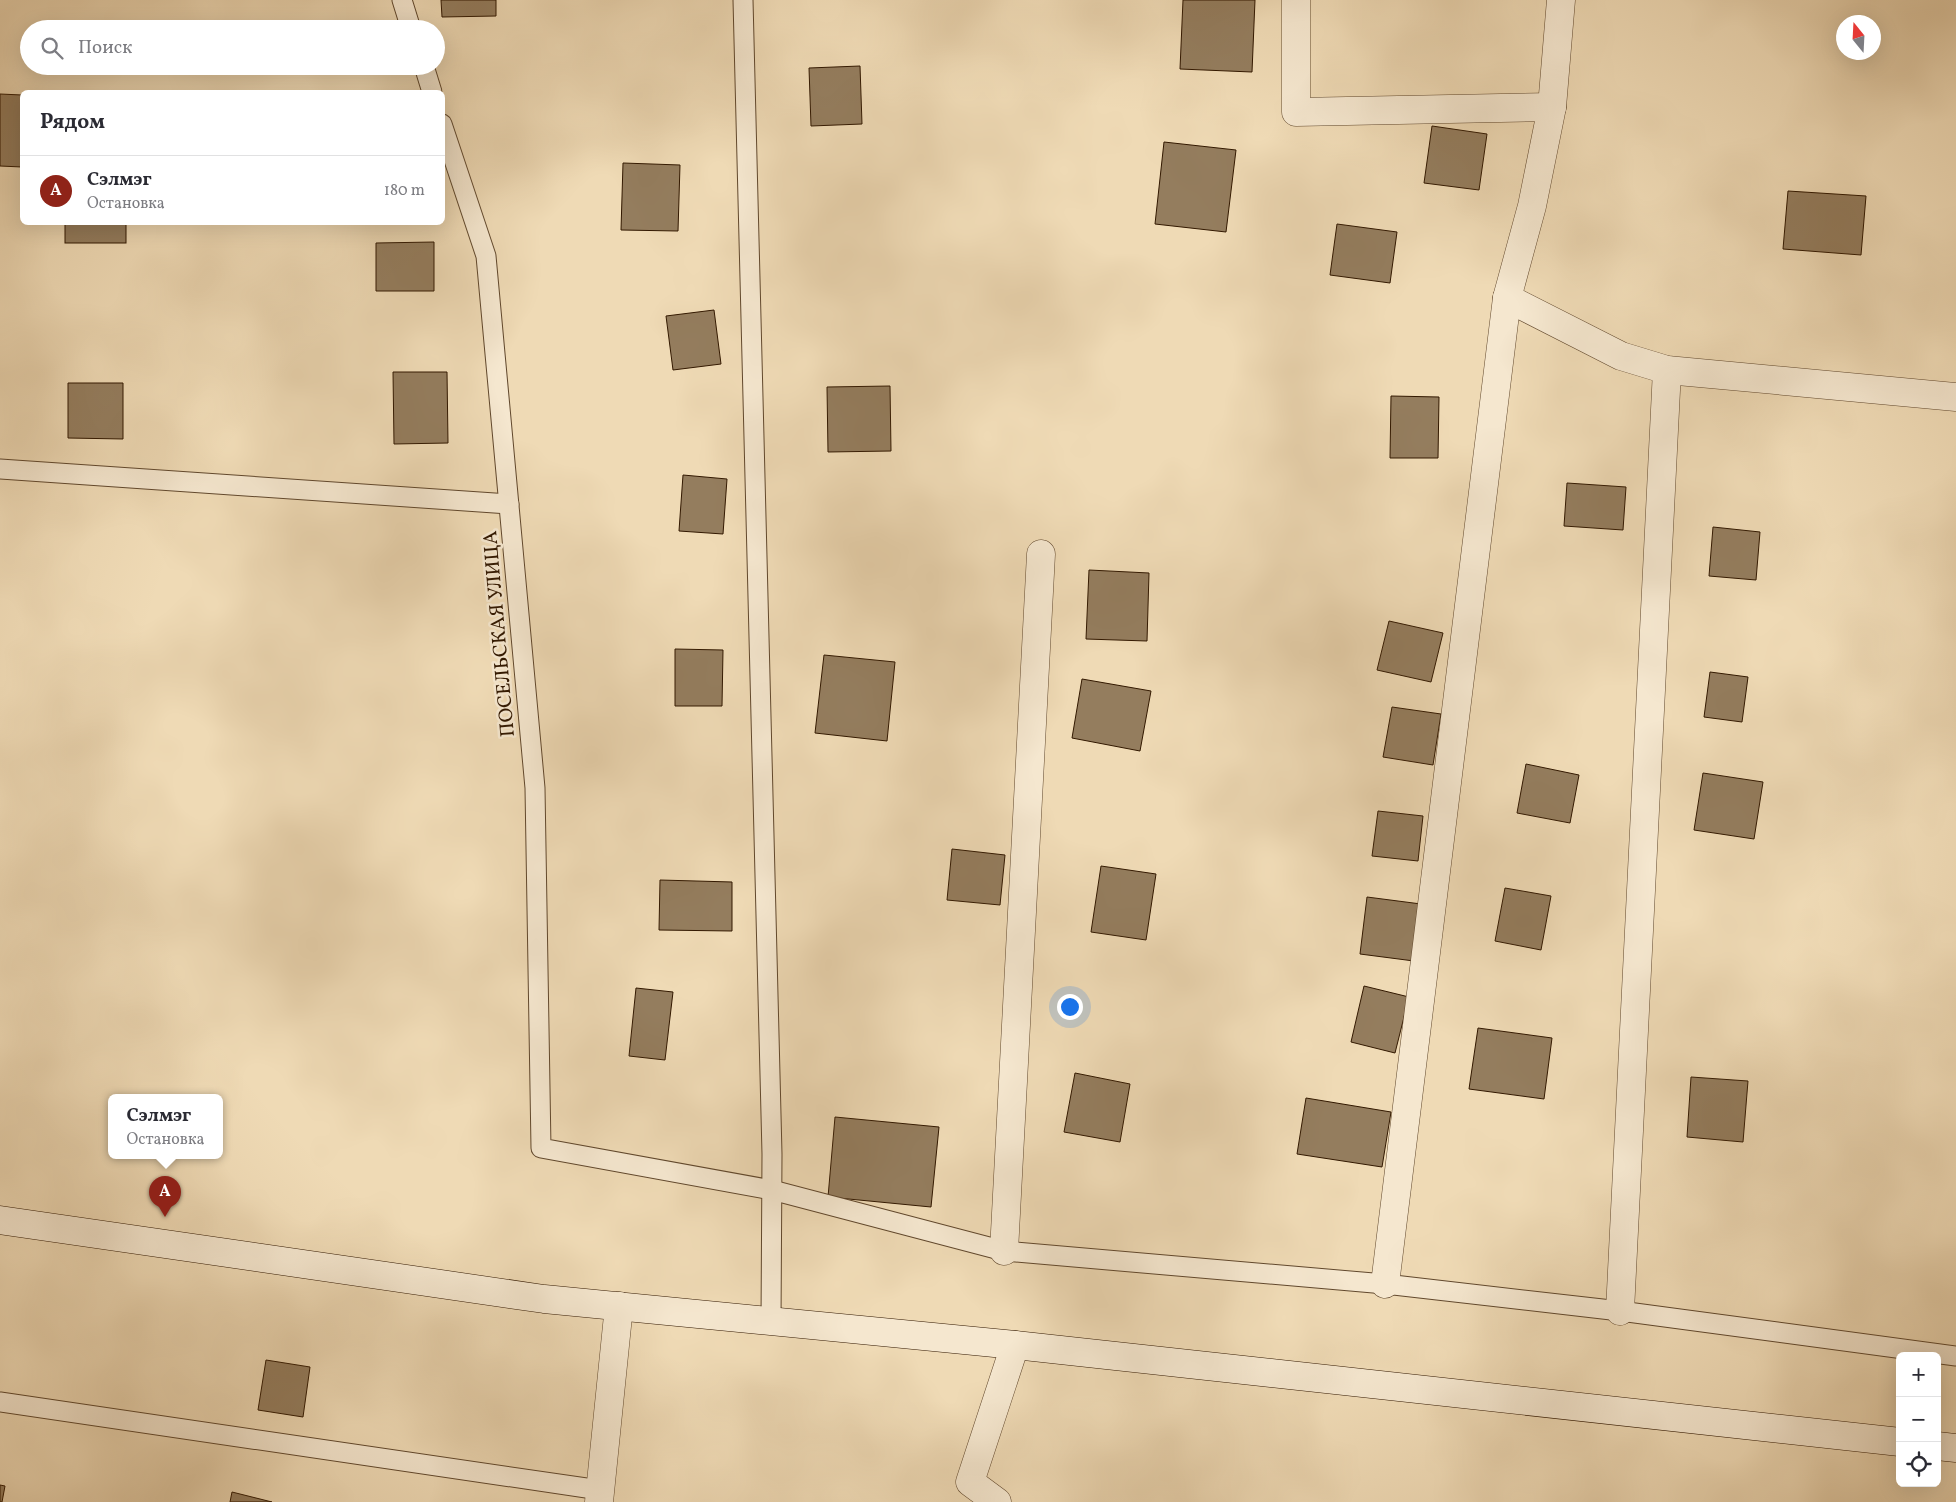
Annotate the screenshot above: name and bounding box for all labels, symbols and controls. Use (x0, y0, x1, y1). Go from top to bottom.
north arrow (1836, 15, 1881, 60)
search box (20, 20, 445, 75)
icon: search (38, 34, 66, 62)
text: Поиск (78, 35, 132, 61)
text: Рядом (40, 108, 105, 137)
text: Сэлмэг (87, 167, 152, 193)
text: A (50, 180, 62, 202)
text: 180 m (384, 180, 425, 202)
text: Остановка (87, 193, 165, 215)
street label: ПОСЕЛЬСКАЯ УЛИЦА (477, 529, 523, 738)
your location (1057, 994, 1083, 1020)
popup (108, 1094, 223, 1159)
text: Сэлмэг (127, 1103, 191, 1129)
text: Остановка (127, 1129, 204, 1151)
pin: A (149, 1176, 181, 1217)
map controls (1896, 1352, 1941, 1487)
button: + (1896, 1352, 1941, 1397)
button: − (1896, 1397, 1941, 1442)
button: locate (1896, 1442, 1941, 1487)

